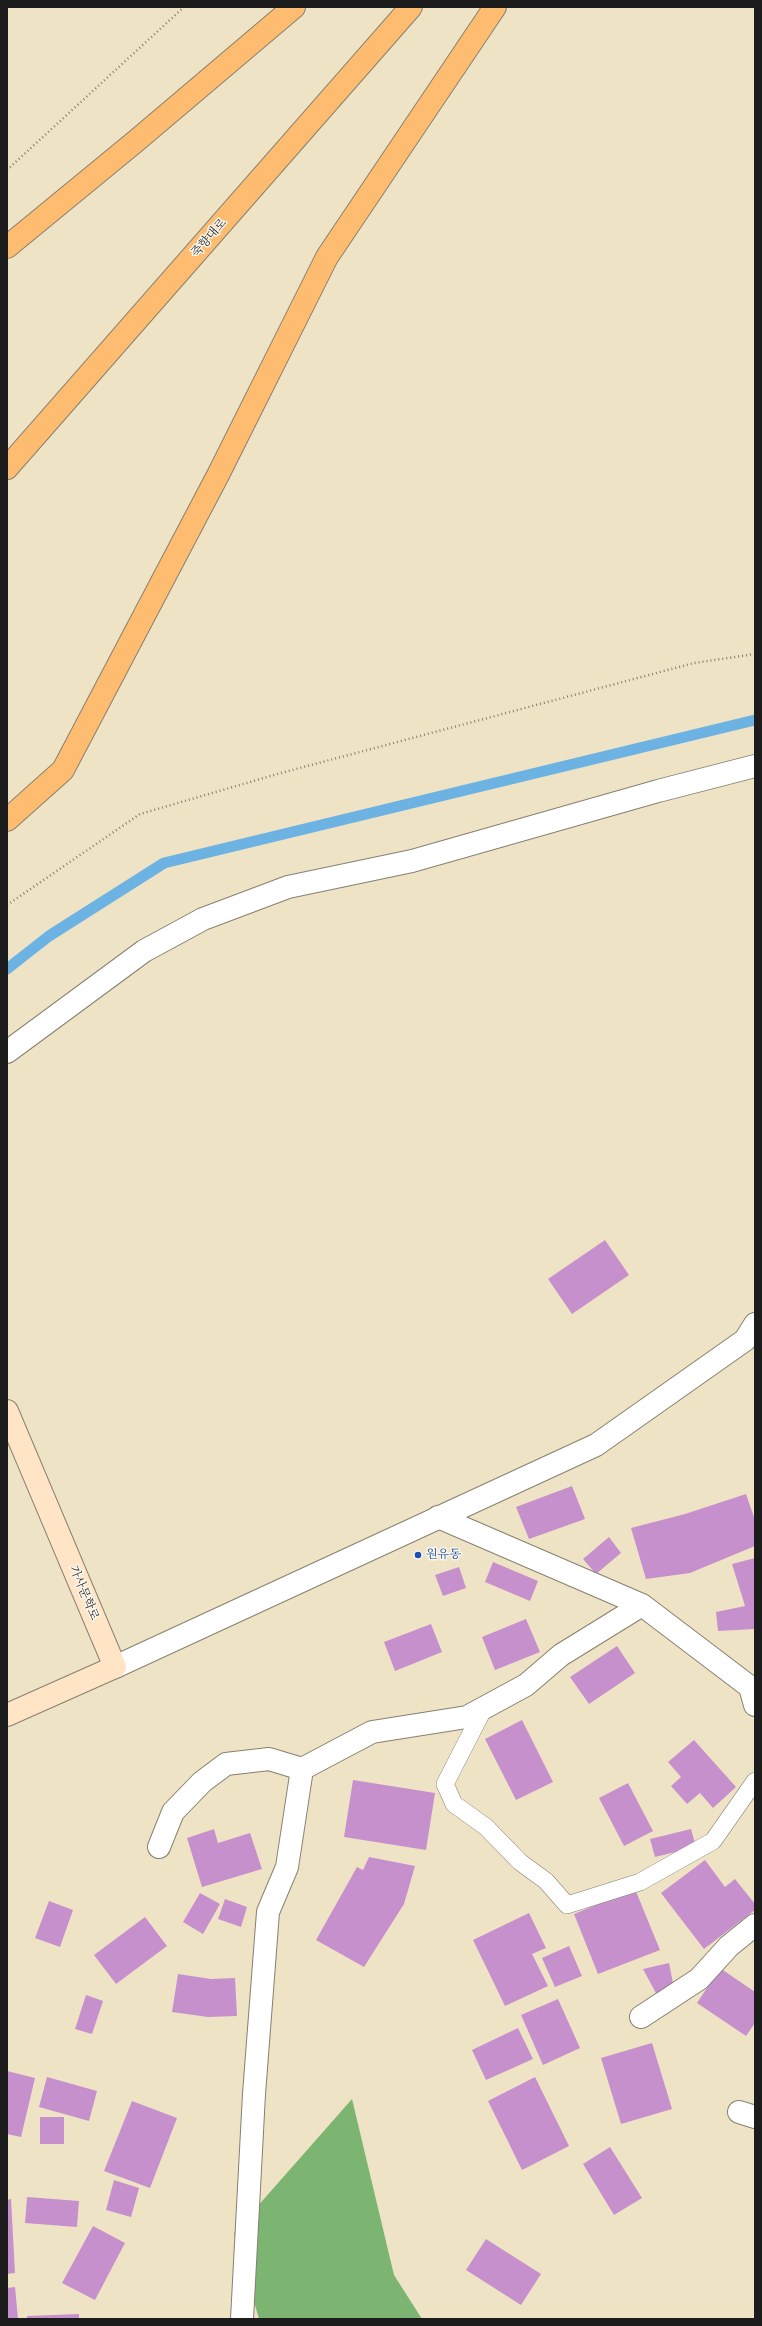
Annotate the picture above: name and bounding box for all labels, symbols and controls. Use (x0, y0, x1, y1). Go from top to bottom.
street label: 죽향대로 (188, 216, 230, 260)
place label: 원유동 (426, 1548, 461, 1562)
marker: 원유동 (413, 1550, 423, 1560)
street label: 가사문학로 (66, 1564, 102, 1622)

